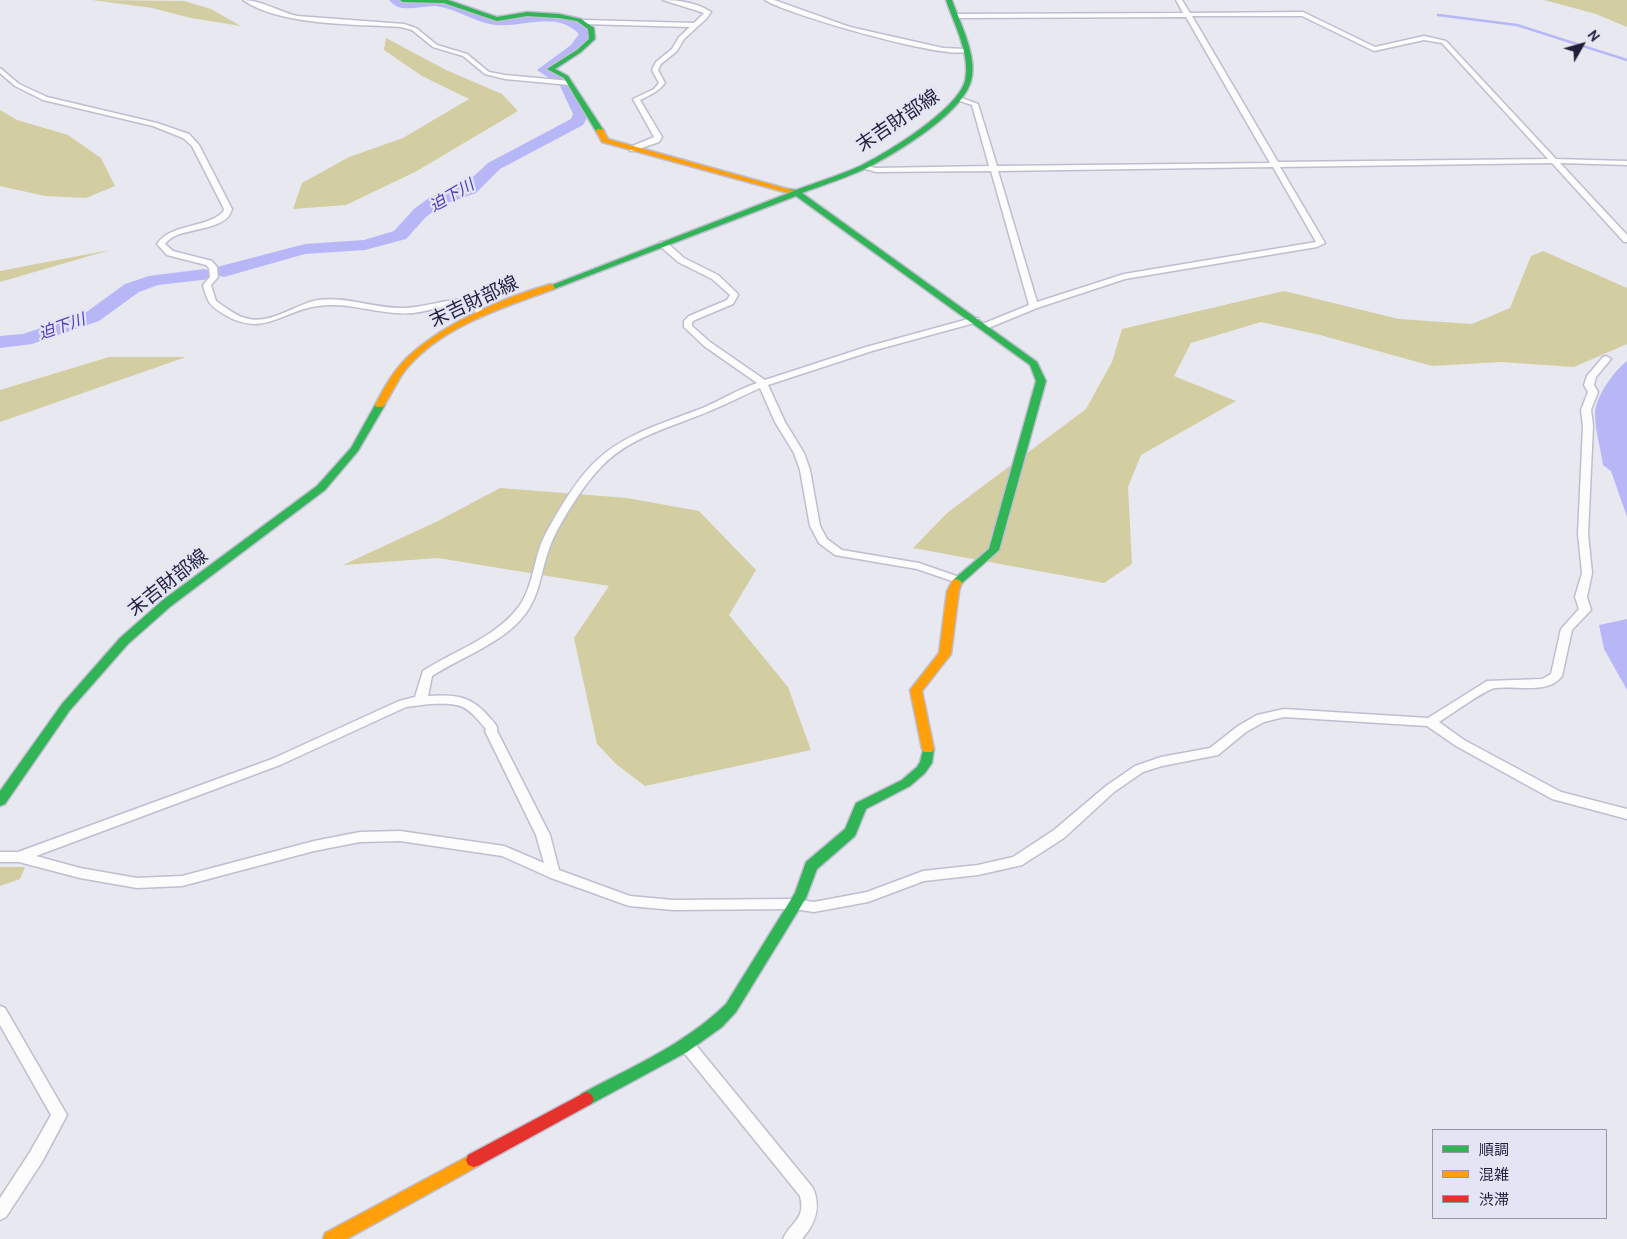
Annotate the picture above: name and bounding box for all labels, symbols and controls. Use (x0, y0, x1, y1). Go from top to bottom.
north arrow (1557, 20, 1607, 70)
text: N (1584, 26, 1604, 45)
street label: 末吉財部線 (852, 85, 944, 157)
water label: 迫下川 (426, 176, 478, 216)
street label: 末吉財部線 (426, 272, 522, 332)
water label: 迫下川 (36, 310, 88, 344)
street label: 末吉財部線 (124, 545, 212, 621)
legend (1432, 1129, 1607, 1219)
text: 順調 (1479, 1141, 1509, 1159)
text: 混雑 (1479, 1166, 1509, 1184)
text: 渋滞 (1479, 1191, 1509, 1209)

